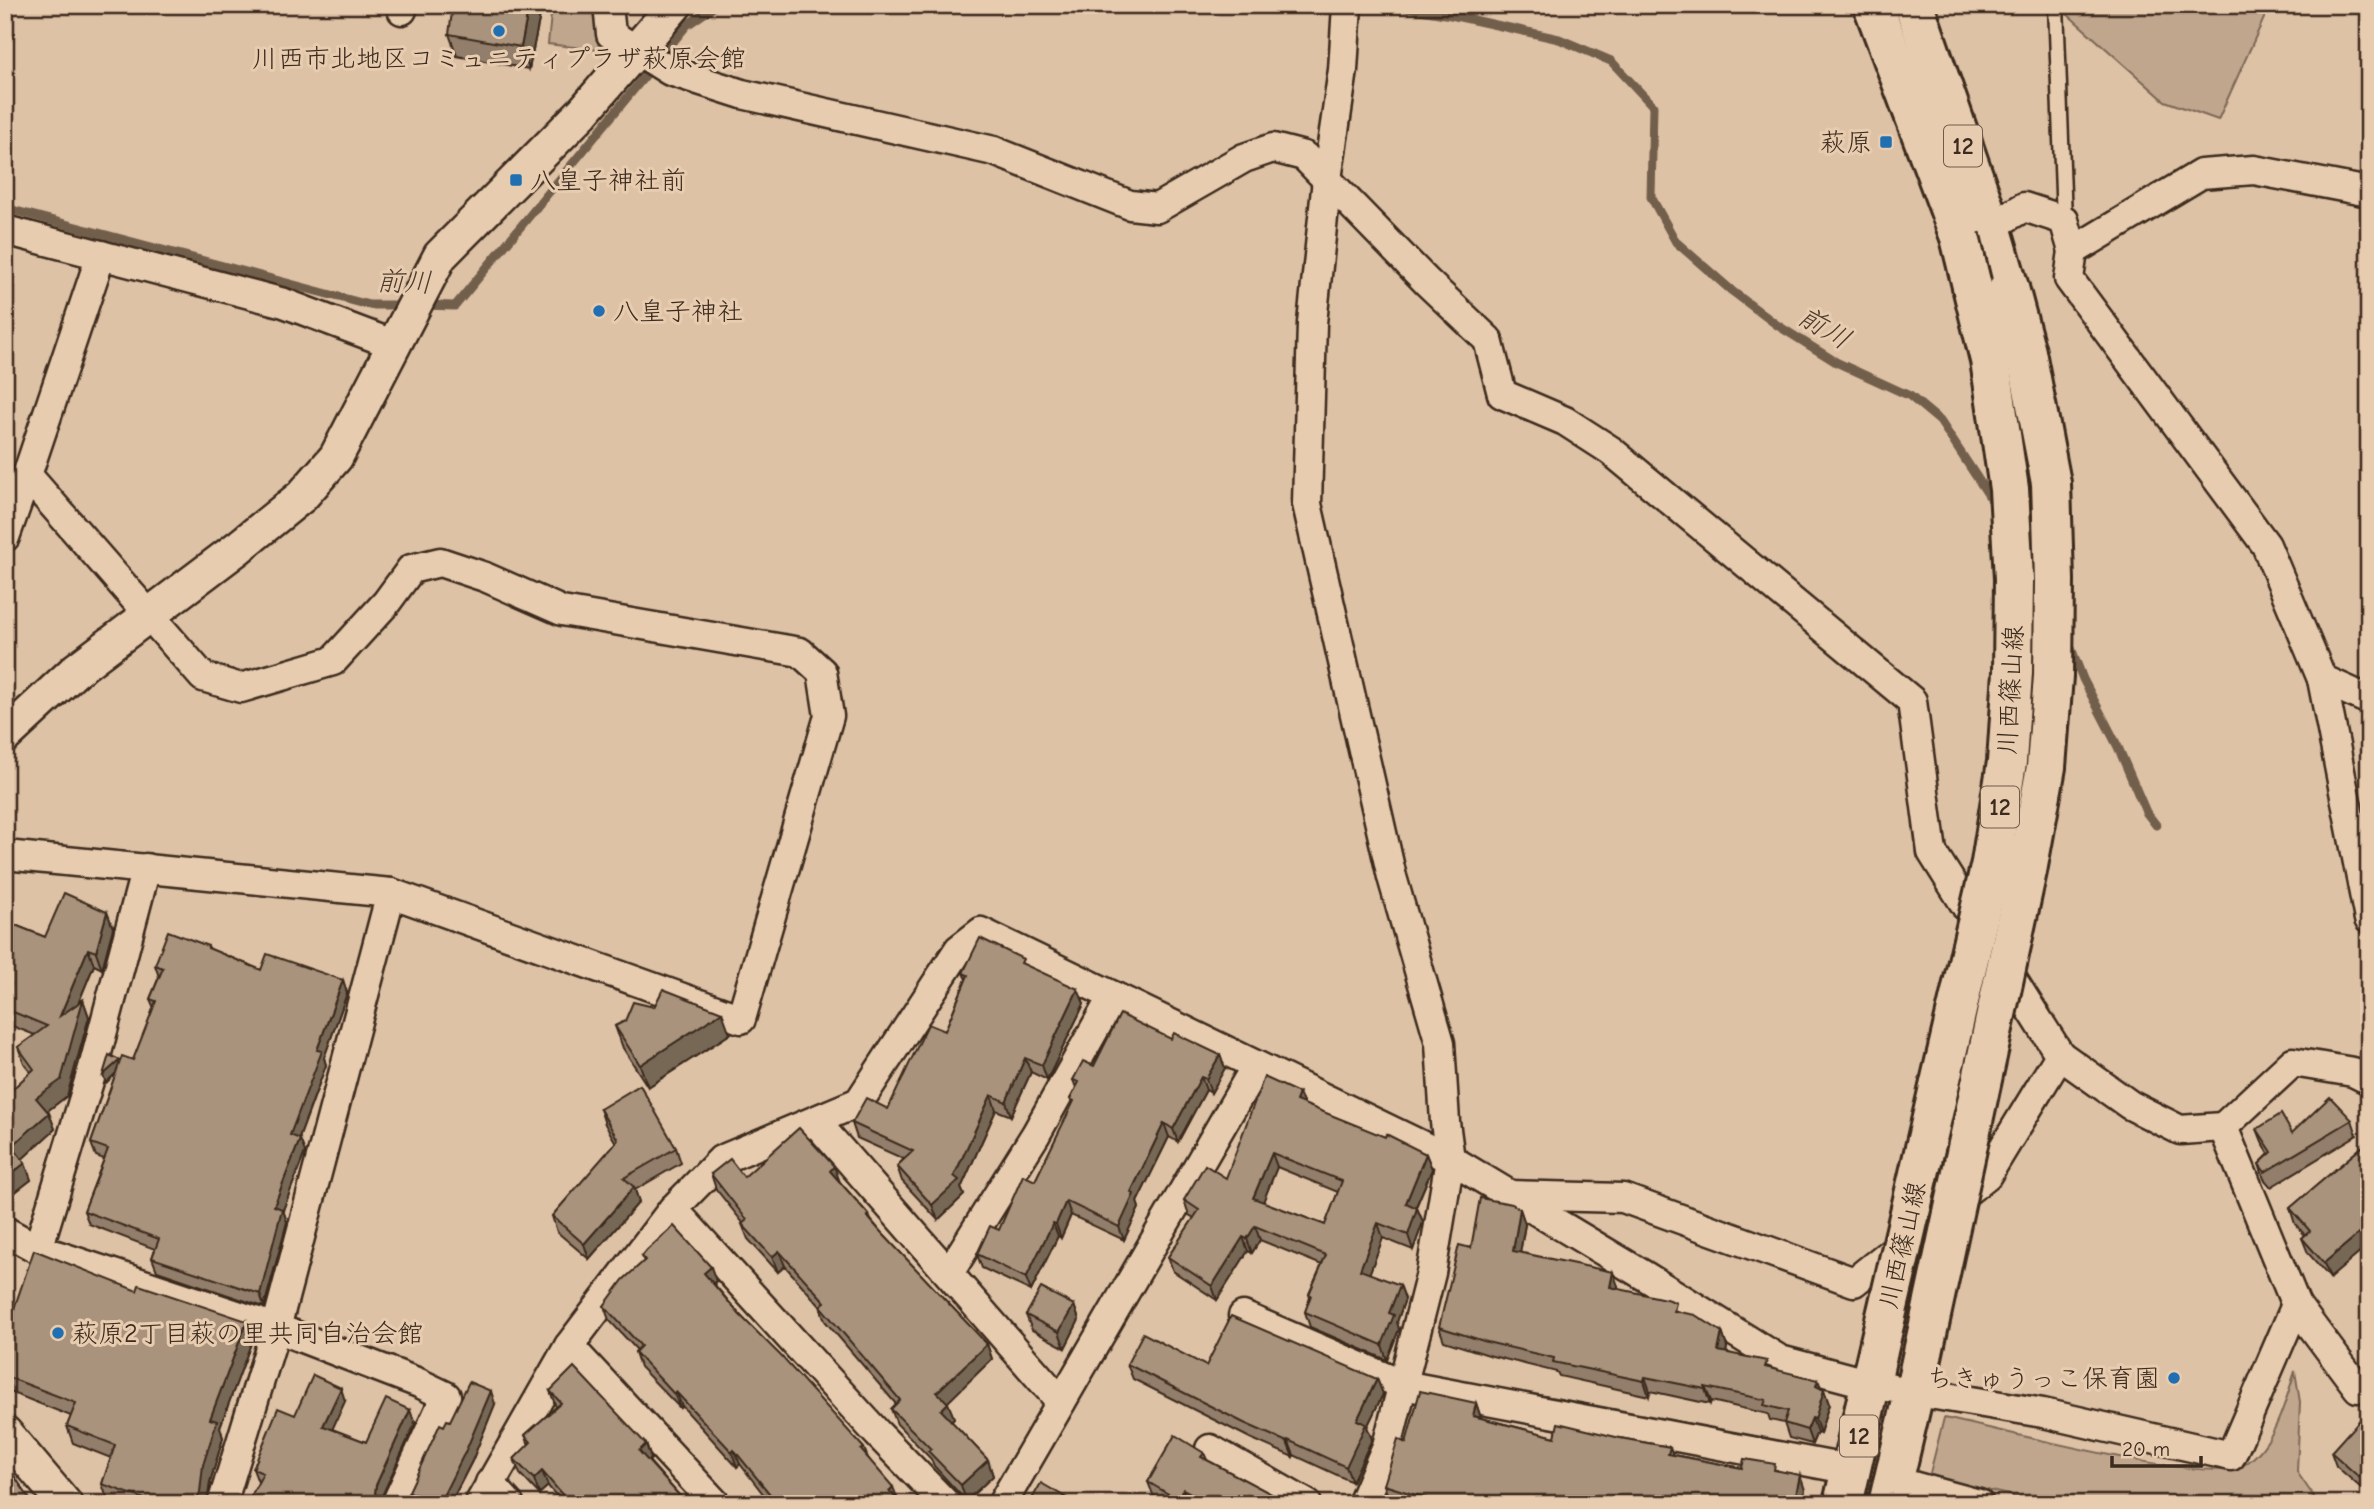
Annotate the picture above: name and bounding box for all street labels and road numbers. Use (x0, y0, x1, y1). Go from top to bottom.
road number: 12 (1944, 126, 1982, 166)
street label: 川西篠山線 (1993, 624, 2029, 756)
road number: 12 (1981, 786, 2019, 828)
street label: 川西篠山線 (1874, 1179, 1932, 1312)
road number: 12 (1840, 1416, 1878, 1456)

